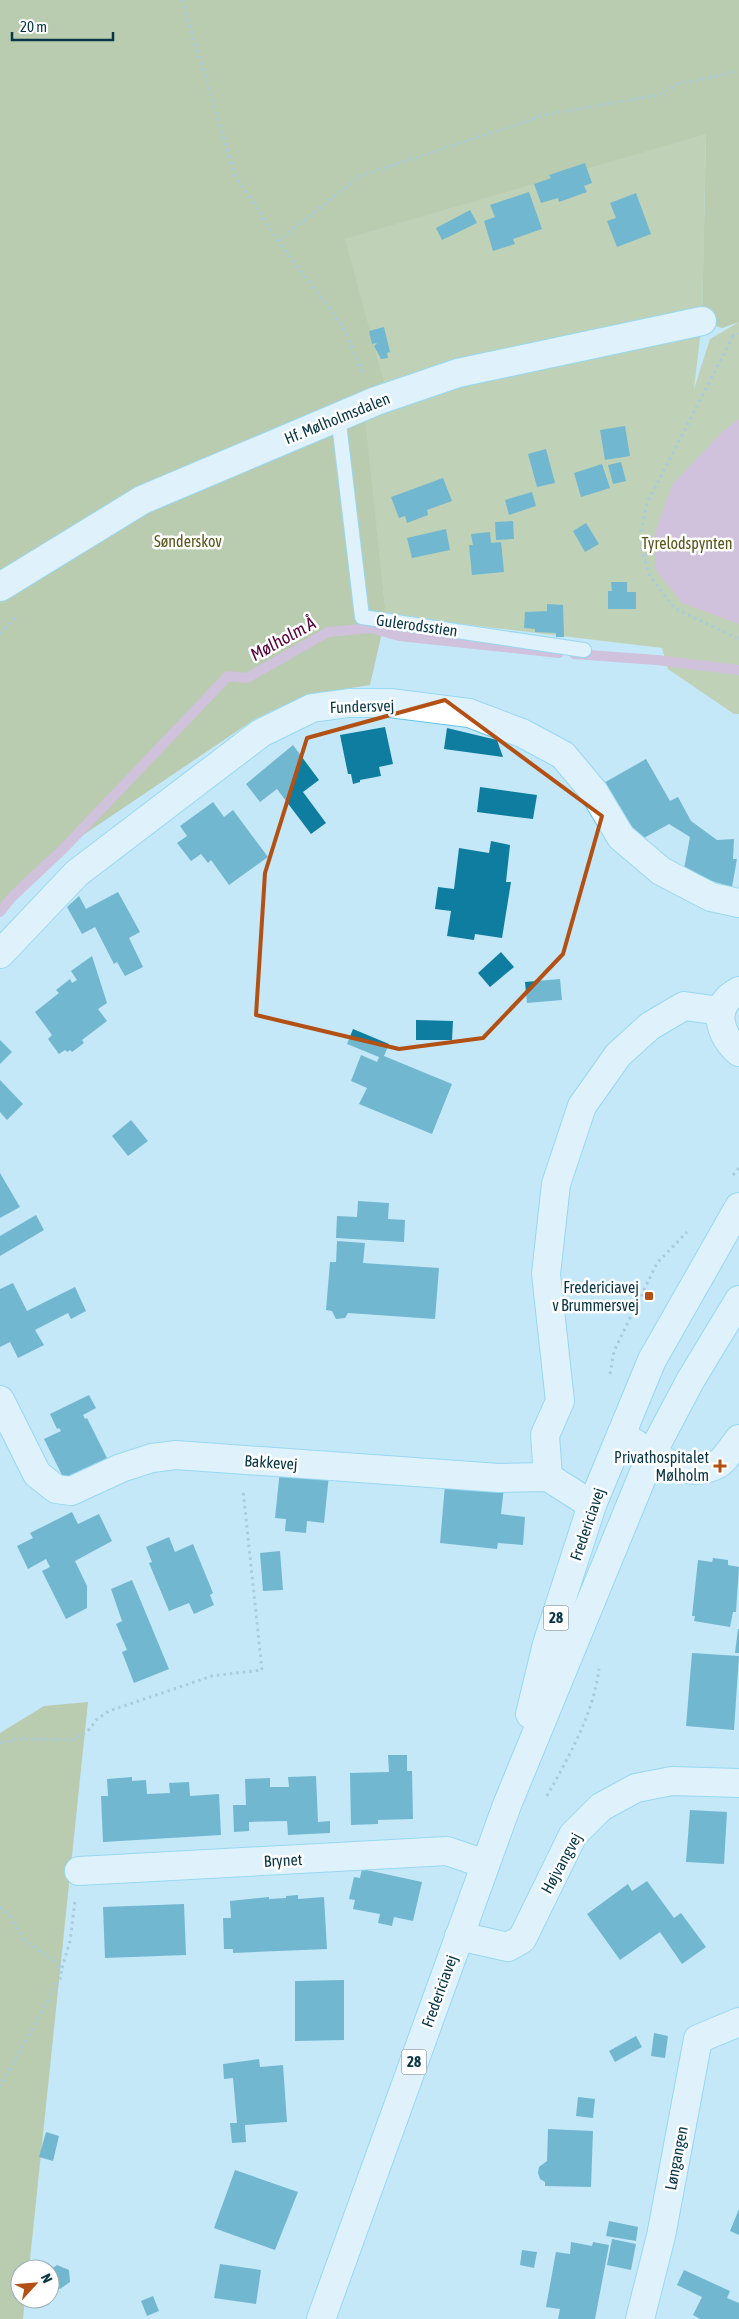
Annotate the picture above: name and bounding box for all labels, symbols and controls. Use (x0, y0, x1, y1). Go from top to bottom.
scale bar (12, 10, 114, 42)
text: 20 m (20, 18, 47, 35)
street label: Hf. Mølholmsdalen (282, 389, 392, 447)
park label: Sønderskov (154, 532, 222, 550)
park label: Tyrelodspynten (641, 534, 733, 553)
street label: Gulerodsstien (375, 610, 459, 640)
water label: Mølholm Å (246, 612, 319, 665)
street label: Fundersvej (330, 696, 395, 717)
place label: Fredericiavej v Brummersvej (552, 1278, 639, 1315)
marker: Fredericiavej v Brummersvej (643, 1290, 655, 1302)
place label: Privathospitalet Mølholm (614, 1448, 709, 1484)
street label: Bakkevej (244, 1451, 298, 1474)
marker: Privathospitalet Mølholm (713, 1459, 727, 1473)
street label: Fredericiavej (566, 1485, 609, 1563)
road number: 28 (544, 1606, 568, 1630)
street label: Højvangvej (537, 1830, 586, 1897)
street label: Brynet (263, 1850, 303, 1871)
street label: Fredericiavej (418, 1952, 461, 2030)
road number: 28 (402, 2050, 426, 2074)
street label: Løngangen (661, 2124, 692, 2192)
north arrow (10, 2259, 60, 2309)
text: N (38, 2271, 56, 2286)

